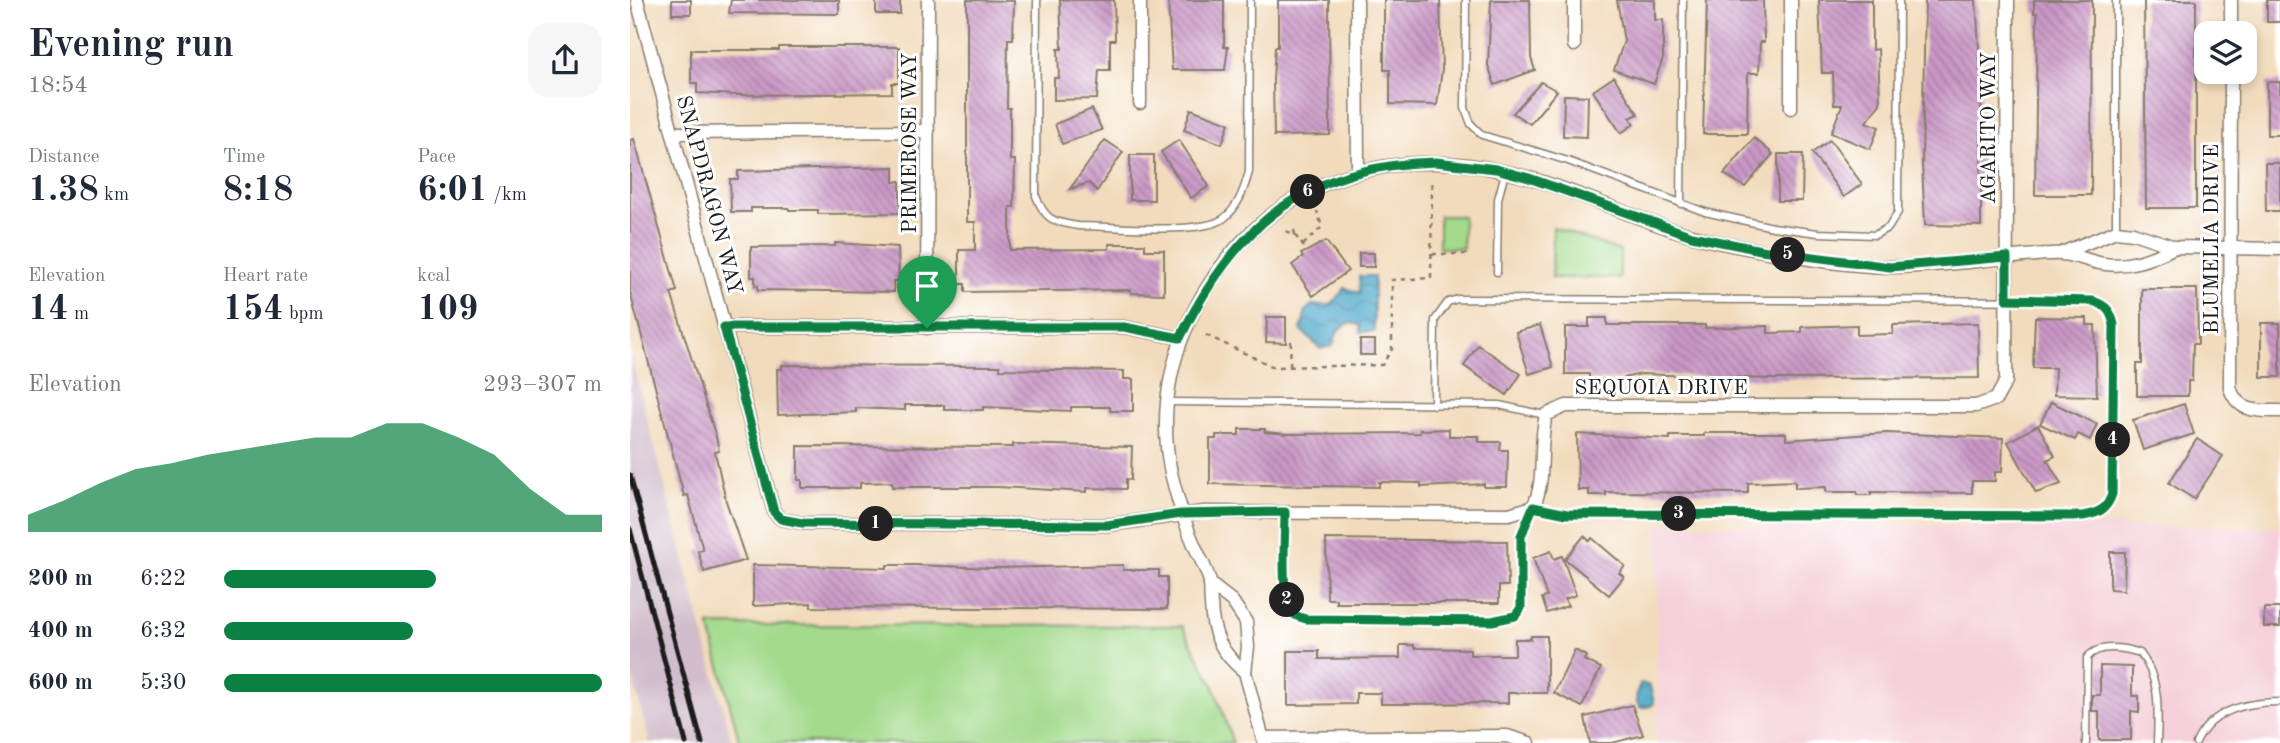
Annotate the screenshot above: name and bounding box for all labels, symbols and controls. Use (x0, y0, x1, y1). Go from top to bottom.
map controls (2194, 21, 2257, 84)
button: layers (2194, 21, 2257, 84)
button: share (528, 23, 602, 97)
text: Evening run (28, 27, 234, 65)
street label: PRIMEROSE WAY (900, 52, 921, 234)
street label: AGARITO WAY (1979, 52, 2000, 204)
text: 18:54 (28, 74, 88, 97)
street label: SNAPDRAGON WAY (672, 93, 745, 297)
street label: BLUMELIA DRIVE (2202, 144, 2223, 334)
text: Distance (28, 148, 100, 167)
text: Time (223, 148, 265, 167)
text: Pace (417, 148, 456, 167)
text: 1.38 (28, 173, 99, 208)
text: 8:18 (223, 173, 293, 208)
text: 6:01 (417, 173, 488, 208)
pin: 6 (1290, 174, 1326, 210)
text: 6 (1302, 182, 1313, 201)
text: km (99, 186, 129, 205)
text: /km (488, 186, 527, 205)
pin: 5 (1770, 238, 1806, 272)
text: 5 (1782, 245, 1793, 264)
pin (897, 256, 957, 328)
text: Elevation (28, 267, 105, 286)
text: Heart rate (223, 267, 308, 286)
text: kcal (417, 267, 450, 286)
icon: arrive (908, 267, 946, 305)
text: 14 (28, 292, 69, 327)
text: 154 (223, 292, 284, 327)
text: 109 (417, 292, 478, 327)
text: m (69, 305, 89, 324)
text: bpm (284, 305, 324, 324)
text: Elevation (28, 373, 122, 396)
text: 293–307 m (483, 373, 602, 396)
street label: SEQUOIA DRIVE (1574, 378, 1748, 399)
pin: 4 (2096, 422, 2130, 458)
text: 4 (2107, 430, 2118, 449)
pin: 3 (1662, 496, 1696, 532)
text: 3 (1673, 504, 1684, 523)
pin: 1 (859, 506, 894, 542)
text: 1 (870, 514, 881, 533)
text: 200 m (28, 567, 93, 590)
text: 6:22 (140, 567, 186, 590)
pin: 2 (1270, 582, 1304, 618)
text: 2 (1281, 590, 1292, 609)
text: 400 m (28, 619, 93, 642)
text: 6:32 (140, 619, 186, 642)
text: 600 m (28, 671, 93, 694)
text: 5:30 (140, 671, 186, 694)

